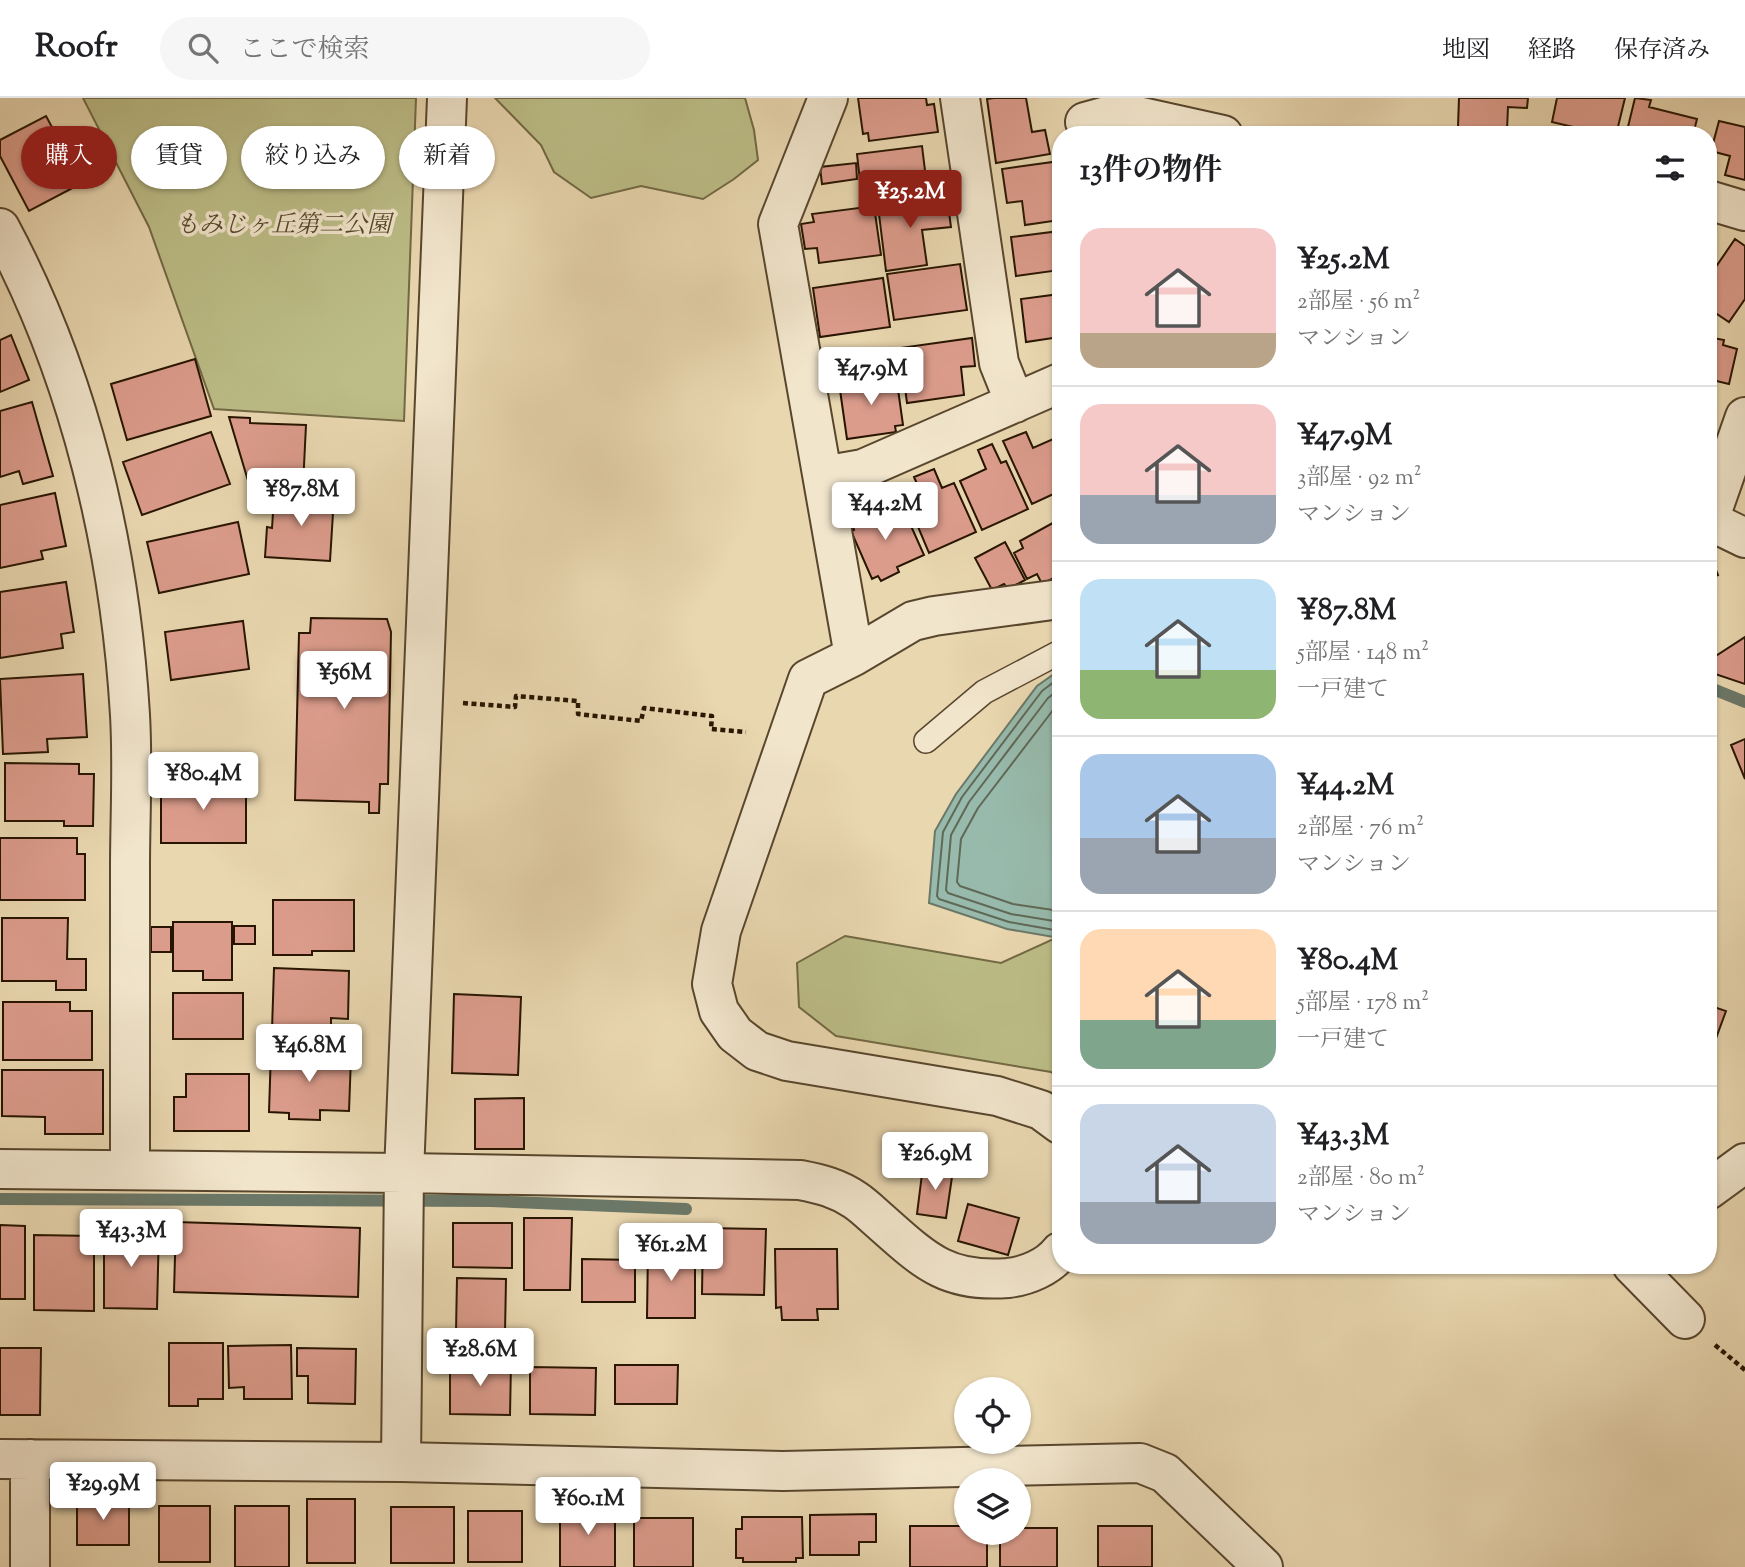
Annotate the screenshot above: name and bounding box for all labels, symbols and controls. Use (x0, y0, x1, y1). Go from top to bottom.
search box (160, 17, 650, 80)
text: Roofr (35, 24, 118, 72)
icon: search (184, 29, 222, 67)
text: ここで検索 (240, 32, 370, 69)
text: 地図 (1442, 34, 1490, 68)
text: 経路 (1528, 34, 1576, 68)
text: 保存済み (1614, 34, 1710, 68)
chip: 購入 (21, 126, 117, 189)
chip: 賃貸 (131, 126, 227, 189)
chip: 絞り込み (241, 126, 385, 189)
chip: 新着 (399, 126, 495, 189)
icon: filters (1651, 149, 1689, 187)
text: 13件の物件 (1080, 150, 1222, 193)
pin: ¥25.2M (853, 170, 967, 230)
text: ¥25.2M (875, 176, 945, 209)
park label: もみじヶ丘第二公園 (175, 209, 395, 243)
text: ¥25.2M (1297, 239, 1390, 282)
icon: home (1136, 256, 1220, 340)
text: 2部屋 · 56 m² (1297, 286, 1420, 319)
text: マンション (1297, 323, 1411, 356)
pin: ¥47.9M (814, 348, 928, 407)
text: ¥47.9M (834, 353, 908, 386)
text: ¥47.9M (1297, 415, 1392, 458)
icon: home (1136, 432, 1220, 516)
text: 3部屋 · 92 m² (1297, 462, 1422, 495)
pin: ¥87.8M (244, 468, 358, 528)
text: ¥87.8M (263, 474, 339, 507)
pin: ¥44.2M (828, 482, 942, 542)
text: ¥44.2M (848, 488, 922, 521)
text: マンション (1297, 499, 1411, 532)
text: ¥87.8M (1297, 590, 1396, 633)
icon: home (1136, 607, 1220, 691)
text: 5部屋 · 148 m² (1297, 637, 1429, 670)
pin: ¥56M (303, 652, 385, 711)
text: ¥56M (316, 657, 372, 690)
text: 一戸建て (1297, 674, 1389, 707)
pin: ¥80.4M (146, 752, 260, 812)
text: ¥80.4M (164, 758, 242, 791)
text: ¥44.2M (1297, 765, 1394, 808)
icon: home (1136, 782, 1220, 866)
text: 2部屋 · 76 m² (1297, 812, 1424, 845)
text: マンション (1297, 849, 1411, 882)
text: ¥80.4M (1297, 940, 1398, 983)
icon: home (1136, 957, 1220, 1041)
text: 5部屋 · 178 m² (1297, 987, 1429, 1020)
pin: ¥46.8M (252, 1024, 366, 1084)
text: 一戸建て (1297, 1024, 1389, 1057)
text: ¥46.8M (272, 1030, 346, 1063)
text: ¥43.3M (1297, 1115, 1389, 1158)
pin: ¥26.9M (878, 1132, 992, 1192)
icon: home (1136, 1132, 1220, 1216)
text: ¥26.9M (898, 1138, 972, 1171)
text: 2部屋 · 80 m² (1297, 1162, 1425, 1195)
text: マンション (1297, 1199, 1411, 1232)
pin: ¥43.3M (74, 1210, 188, 1269)
text: ¥43.3M (96, 1215, 166, 1248)
pin: ¥61.2M (614, 1224, 728, 1283)
text: ¥61.2M (635, 1229, 707, 1262)
pin: ¥28.6M (423, 1328, 537, 1388)
text: ¥28.6M (443, 1334, 517, 1367)
map controls (954, 1377, 1031, 1545)
button: locate (954, 1377, 1031, 1454)
pin: ¥29.9M (46, 1462, 160, 1522)
text: ¥29.9M (66, 1468, 140, 1501)
button: layers (954, 1468, 1031, 1545)
pin: ¥60.1M (531, 1478, 645, 1537)
text: ¥60.1M (552, 1483, 624, 1516)

